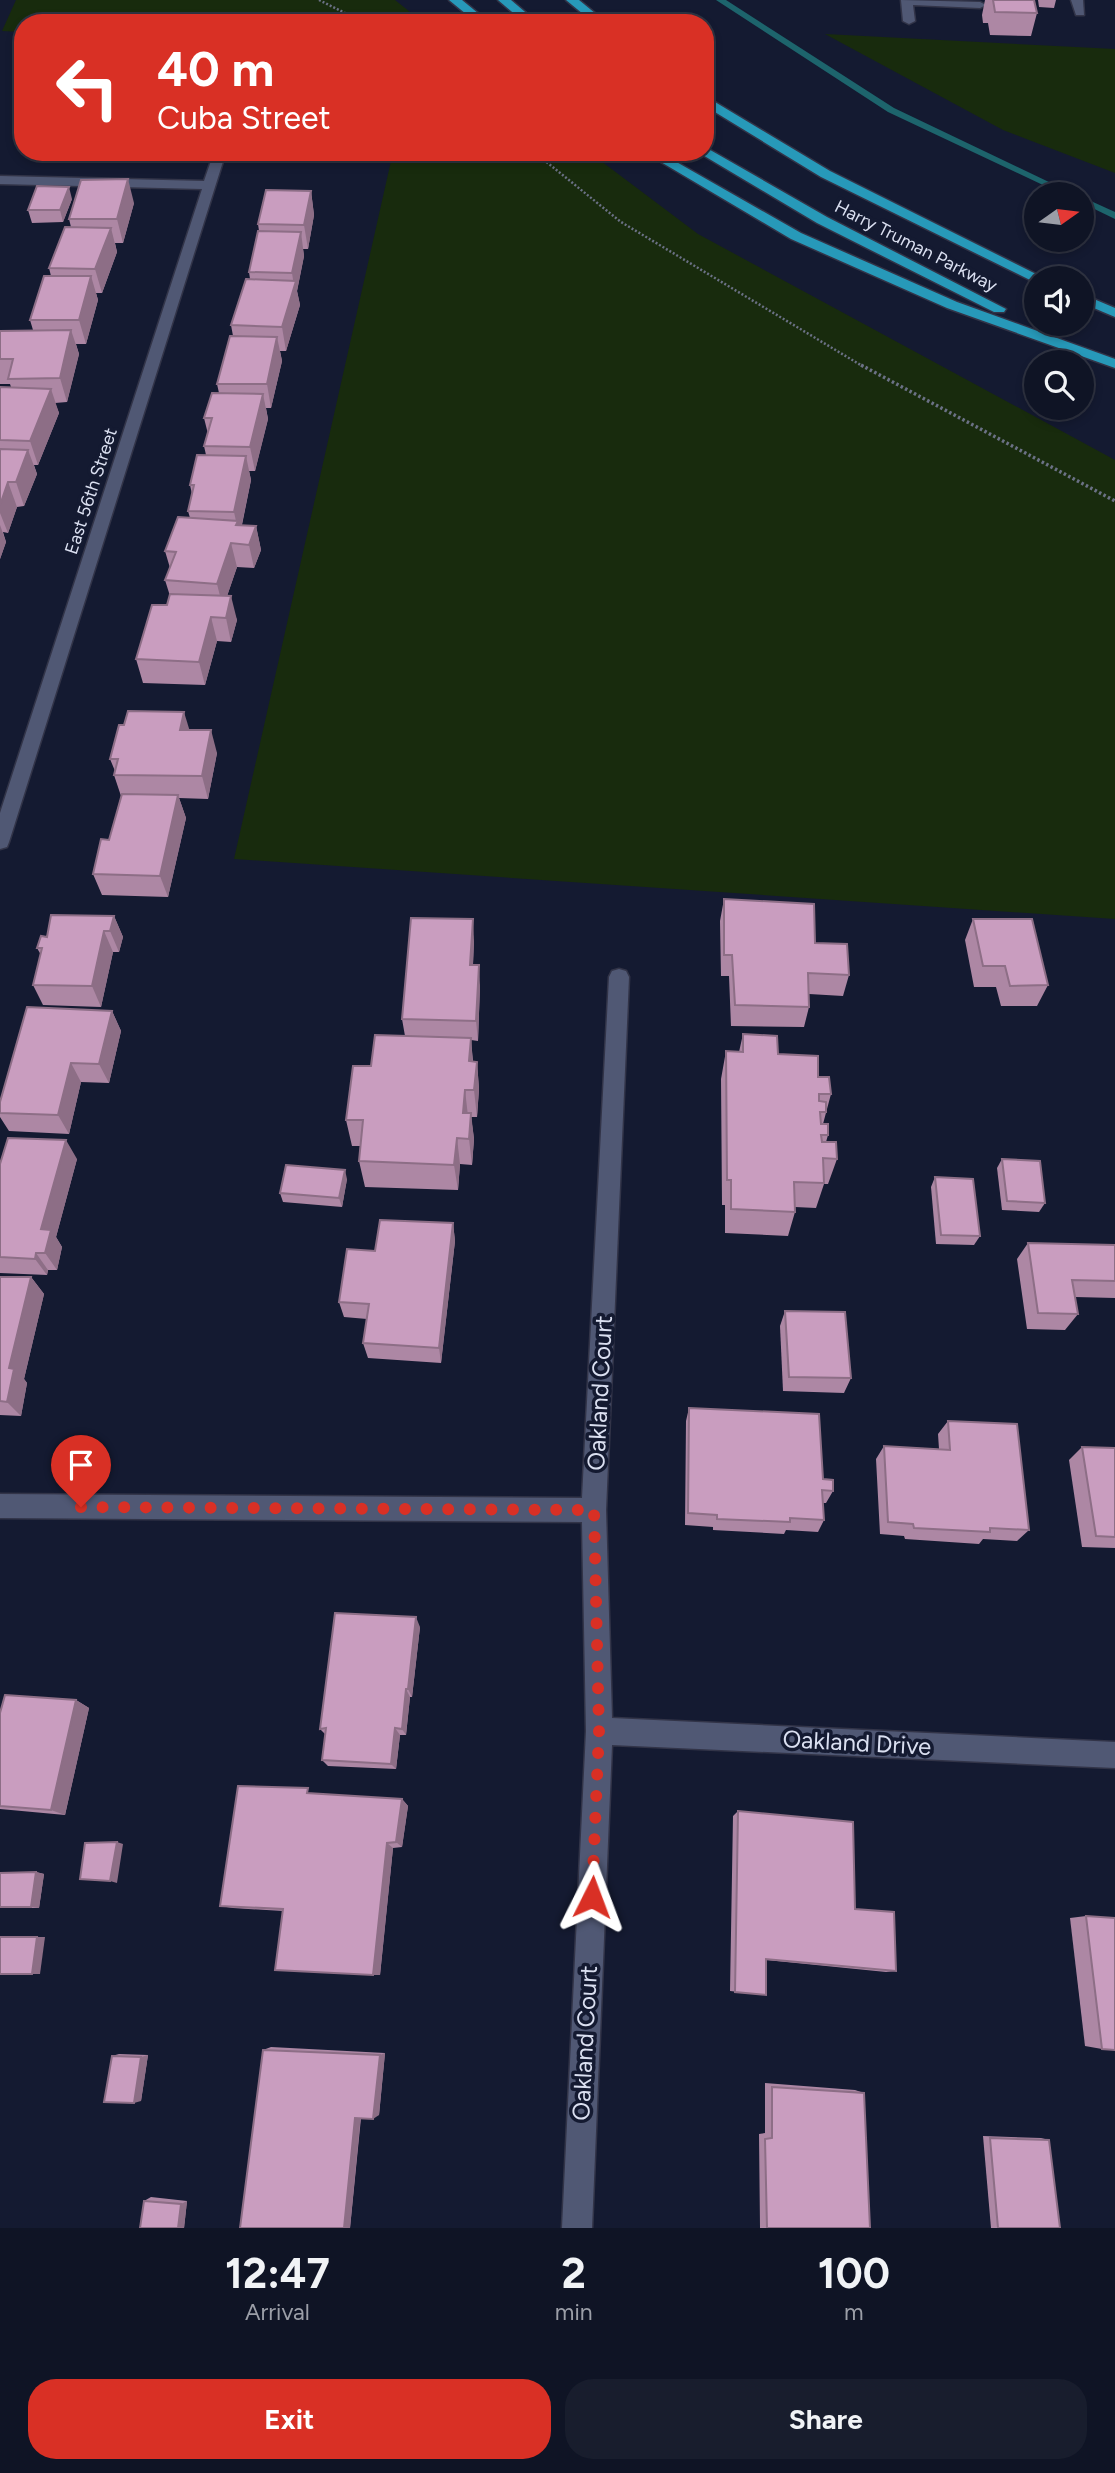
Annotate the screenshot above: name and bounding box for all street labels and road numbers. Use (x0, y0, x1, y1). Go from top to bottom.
street label: Harry Truman Parkway (831, 195, 1001, 297)
street label: East 56th Street (60, 425, 122, 557)
street label: Oakland Court (581, 1315, 618, 1471)
street label: Oakland Drive (782, 1724, 932, 1761)
street label: Oakland Court (566, 1965, 603, 2121)

